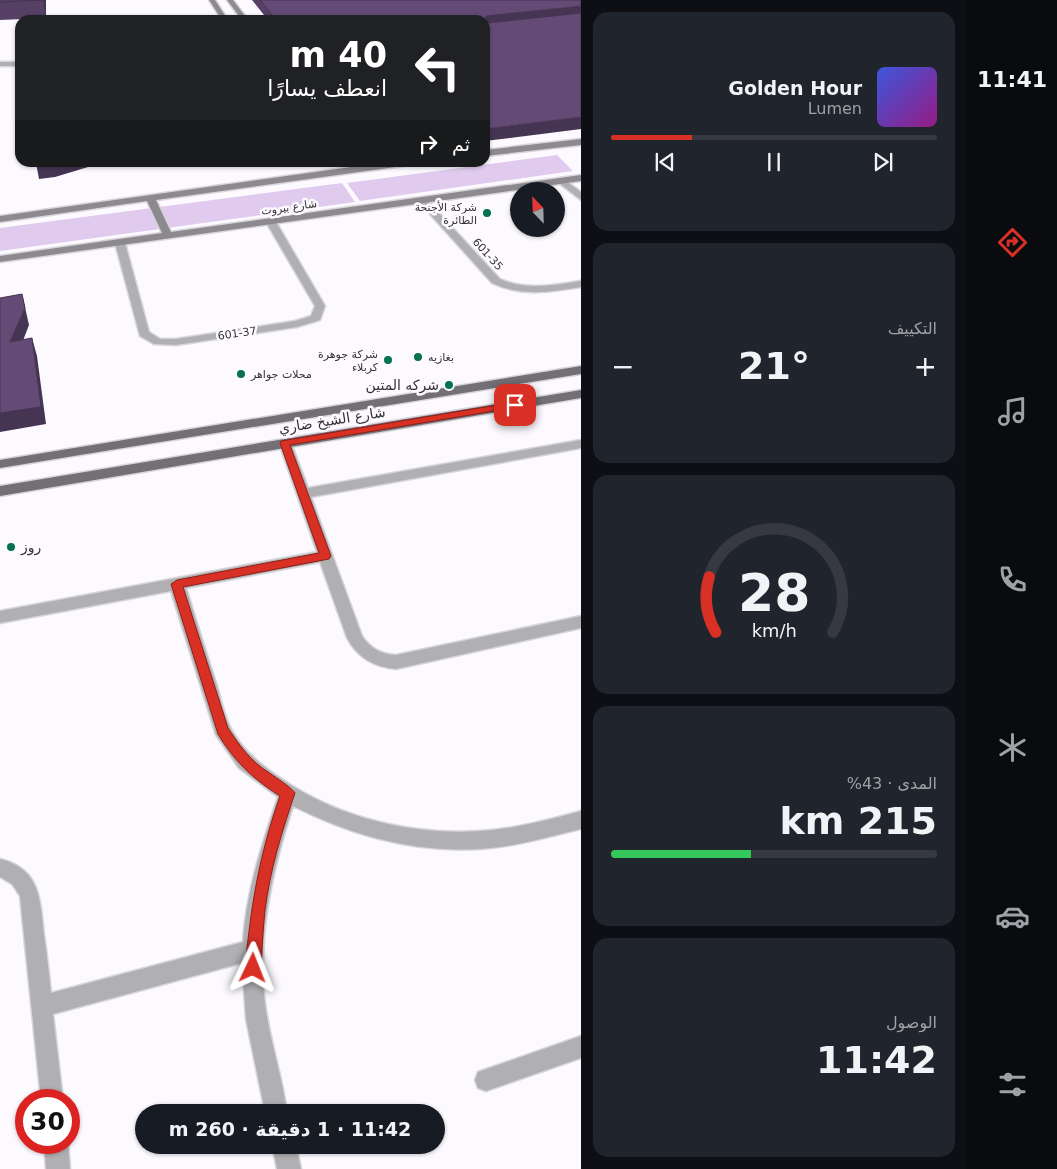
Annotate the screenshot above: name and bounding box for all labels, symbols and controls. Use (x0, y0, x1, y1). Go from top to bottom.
text: 40 m (290, 35, 387, 75)
icon: left (405, 35, 470, 100)
text: 11:41 (977, 67, 1047, 92)
text: انعطف يسارًا (267, 76, 387, 101)
text: Golden Hour (728, 77, 862, 99)
text: Lumen (808, 99, 862, 118)
icon: right (414, 130, 442, 158)
text: ثم (452, 133, 470, 155)
icon: previous (651, 148, 679, 176)
icon: pause (760, 148, 788, 176)
icon: next (869, 148, 897, 176)
north arrow (510, 182, 565, 238)
map controls (510, 182, 565, 237)
street label: شارع بيروت (260, 197, 318, 218)
place label: شركة الأجنحة الطائرة (415, 200, 477, 227)
marker: شركة الأجنحة الطائرة (481, 207, 493, 219)
icon: directions (995, 225, 1030, 260)
street label: 601-35 (470, 236, 505, 273)
text: التكييف (888, 319, 937, 338)
street label: 601-37 (217, 324, 257, 343)
text: 21° (738, 344, 810, 388)
place label: شركة جوهرة كربلاء (318, 348, 379, 374)
text: − (611, 350, 634, 383)
text: + (914, 350, 937, 383)
marker: بغازيه (412, 351, 424, 363)
place label: بغازيه (428, 351, 454, 364)
marker: شركة جوهرة كربلاء (382, 354, 394, 366)
marker: محلات جواهر (235, 368, 247, 380)
place label: محلات جواهر (250, 368, 312, 381)
place label: شركه المتين (366, 377, 439, 394)
marker: شركه المتين (443, 379, 455, 391)
pin (494, 384, 536, 426)
icon: arrive (501, 391, 529, 419)
icon: music (995, 394, 1030, 429)
street label: شارع الشيخ ضاري (278, 404, 387, 437)
place label: روز (20, 539, 41, 556)
marker: روز (5, 541, 17, 553)
icon: phone (995, 562, 1030, 597)
text: 28 (738, 563, 810, 623)
text: km/h (751, 620, 797, 641)
icon: climate (995, 730, 1030, 765)
text: المدى · 43% (847, 774, 937, 793)
text: 215 km (780, 799, 937, 843)
icon: car (995, 899, 1030, 934)
position arrow (226, 941, 278, 993)
text: الوصول (886, 1013, 937, 1032)
text: 11:42 (816, 1038, 937, 1082)
icon: filters (995, 1067, 1030, 1102)
speed limit sign: 30 (15, 1089, 80, 1154)
text: 11:42 · 1 دقيقة · 260 m (169, 1118, 411, 1140)

